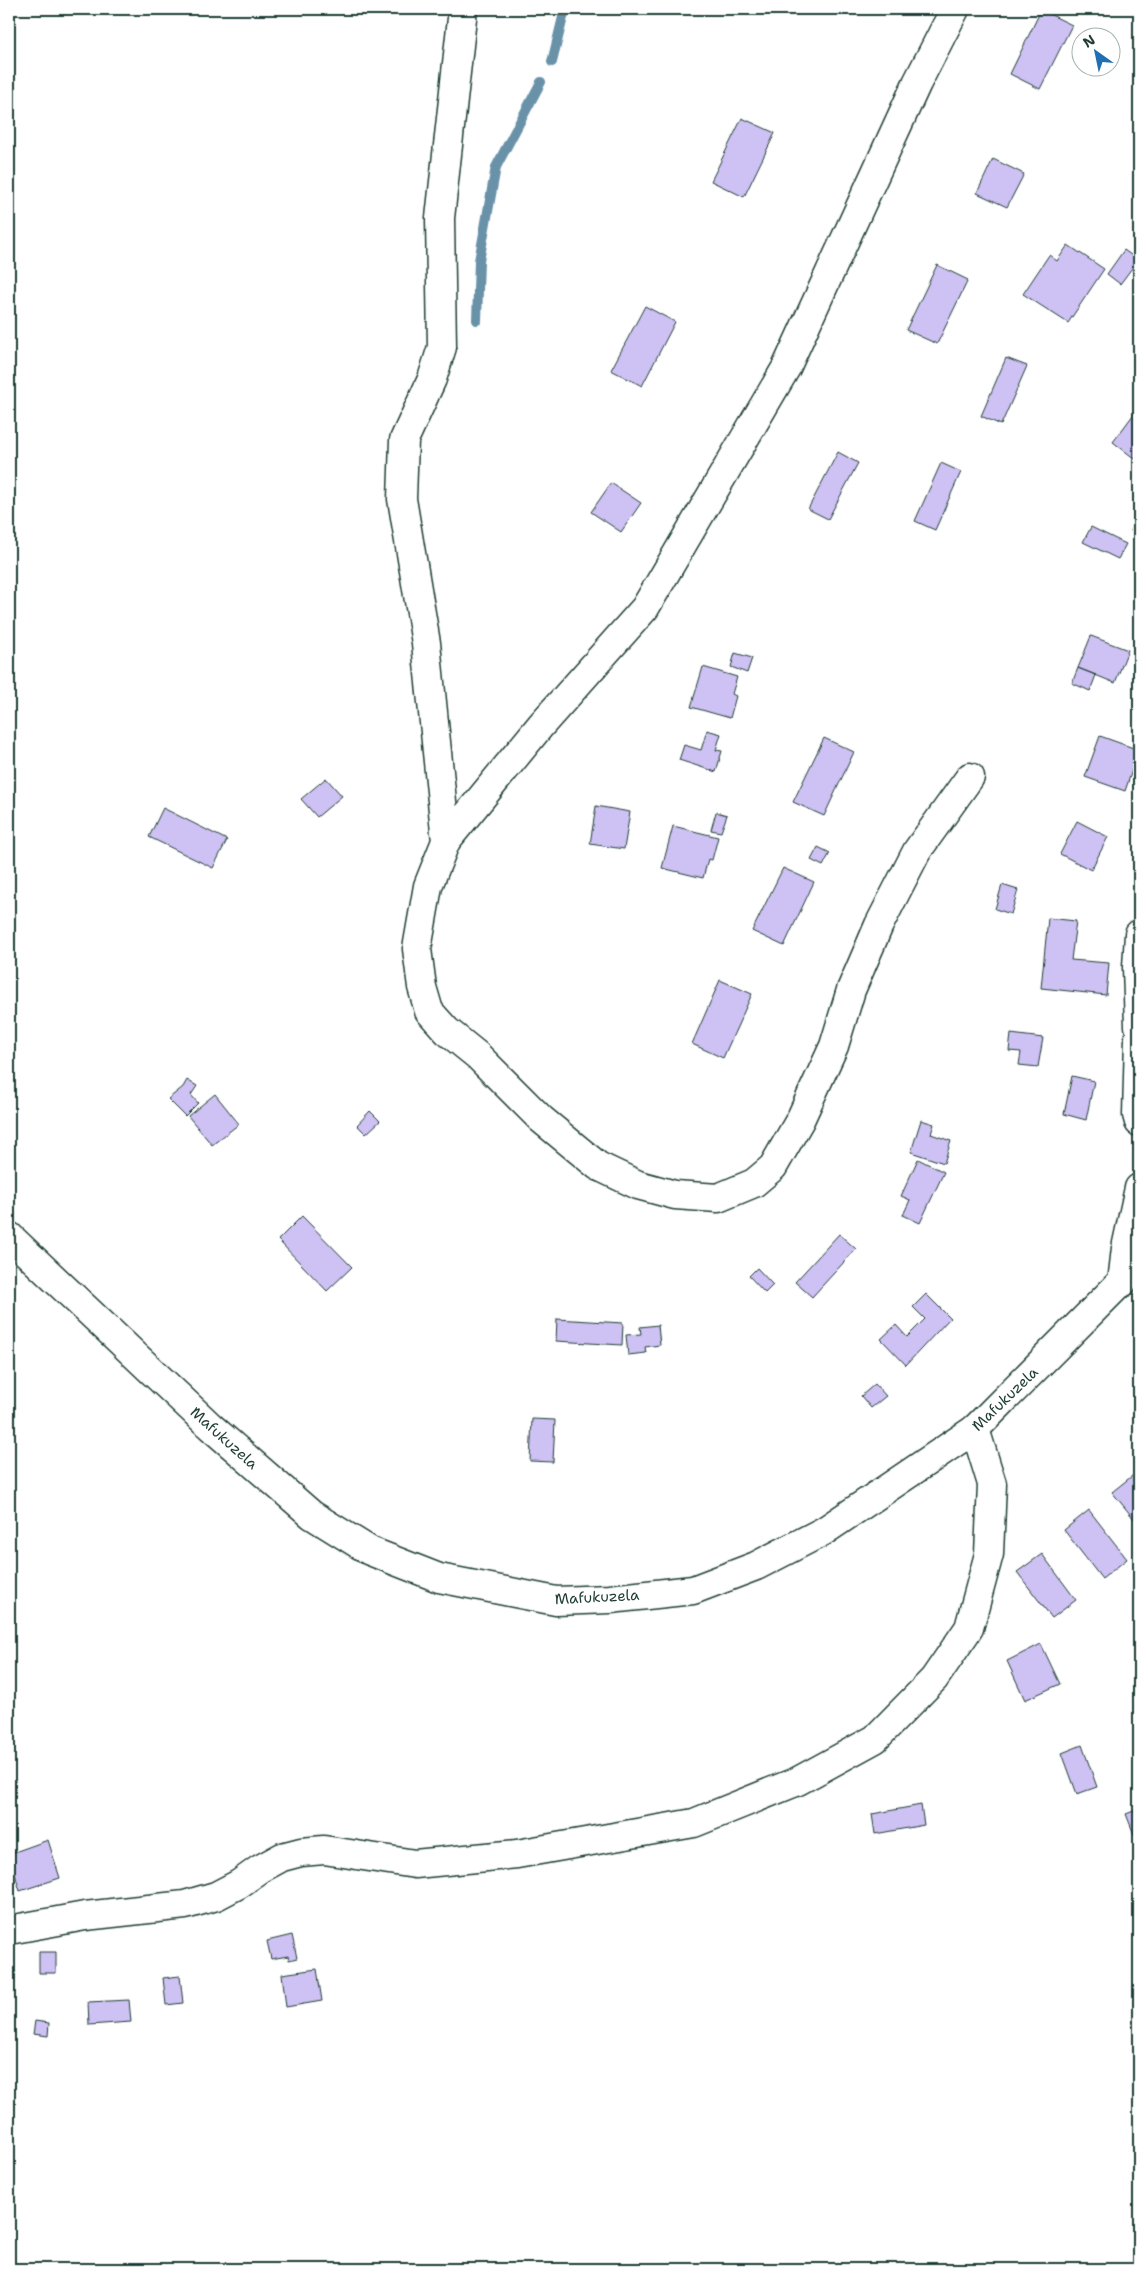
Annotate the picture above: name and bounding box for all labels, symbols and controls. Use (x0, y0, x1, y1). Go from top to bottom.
north arrow (1070, 28, 1120, 78)
text: N (1079, 31, 1098, 52)
street label: Mafukuzela (968, 1362, 1043, 1436)
street label: Mafukuzela (186, 1402, 263, 1474)
street label: Mafukuzela (554, 1585, 640, 1609)

